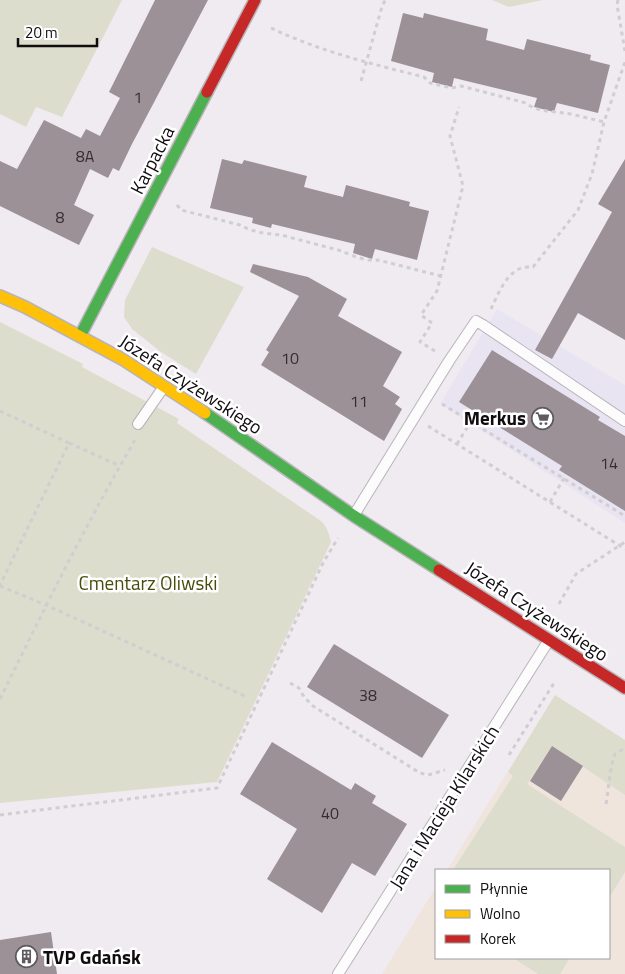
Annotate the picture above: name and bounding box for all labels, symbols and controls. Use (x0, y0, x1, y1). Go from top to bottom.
scale bar (18, 15, 96, 47)
text: 20 m (25, 21, 58, 44)
house number: 1 (134, 85, 142, 109)
street label: Karpacka (122, 120, 181, 199)
house number: 8A (76, 144, 95, 168)
house number: 8 (56, 205, 65, 229)
street label: Józefa Czyżewskiego (114, 326, 269, 441)
house number: 10 (281, 346, 299, 370)
house number: 11 (350, 389, 368, 413)
place label: Merkus (464, 403, 526, 432)
supermarket icon: Merkus (530, 406, 554, 430)
house number: 14 (600, 451, 618, 475)
street label: Józefa Czyżewskiego (460, 553, 615, 668)
park label: Cmentarz Oliwski (78, 568, 218, 597)
house number: 38 (359, 683, 377, 707)
street label: Jana i Macieja Kilarskich (381, 719, 506, 894)
house number: 40 (321, 801, 339, 825)
legend (435, 869, 610, 959)
text: Płynnie (480, 877, 528, 900)
text: Wolno (480, 902, 520, 925)
text: Korek (480, 927, 516, 950)
place label: TVP Gdańsk (43, 942, 141, 971)
building icon: TVP Gdańsk (15, 945, 39, 969)

